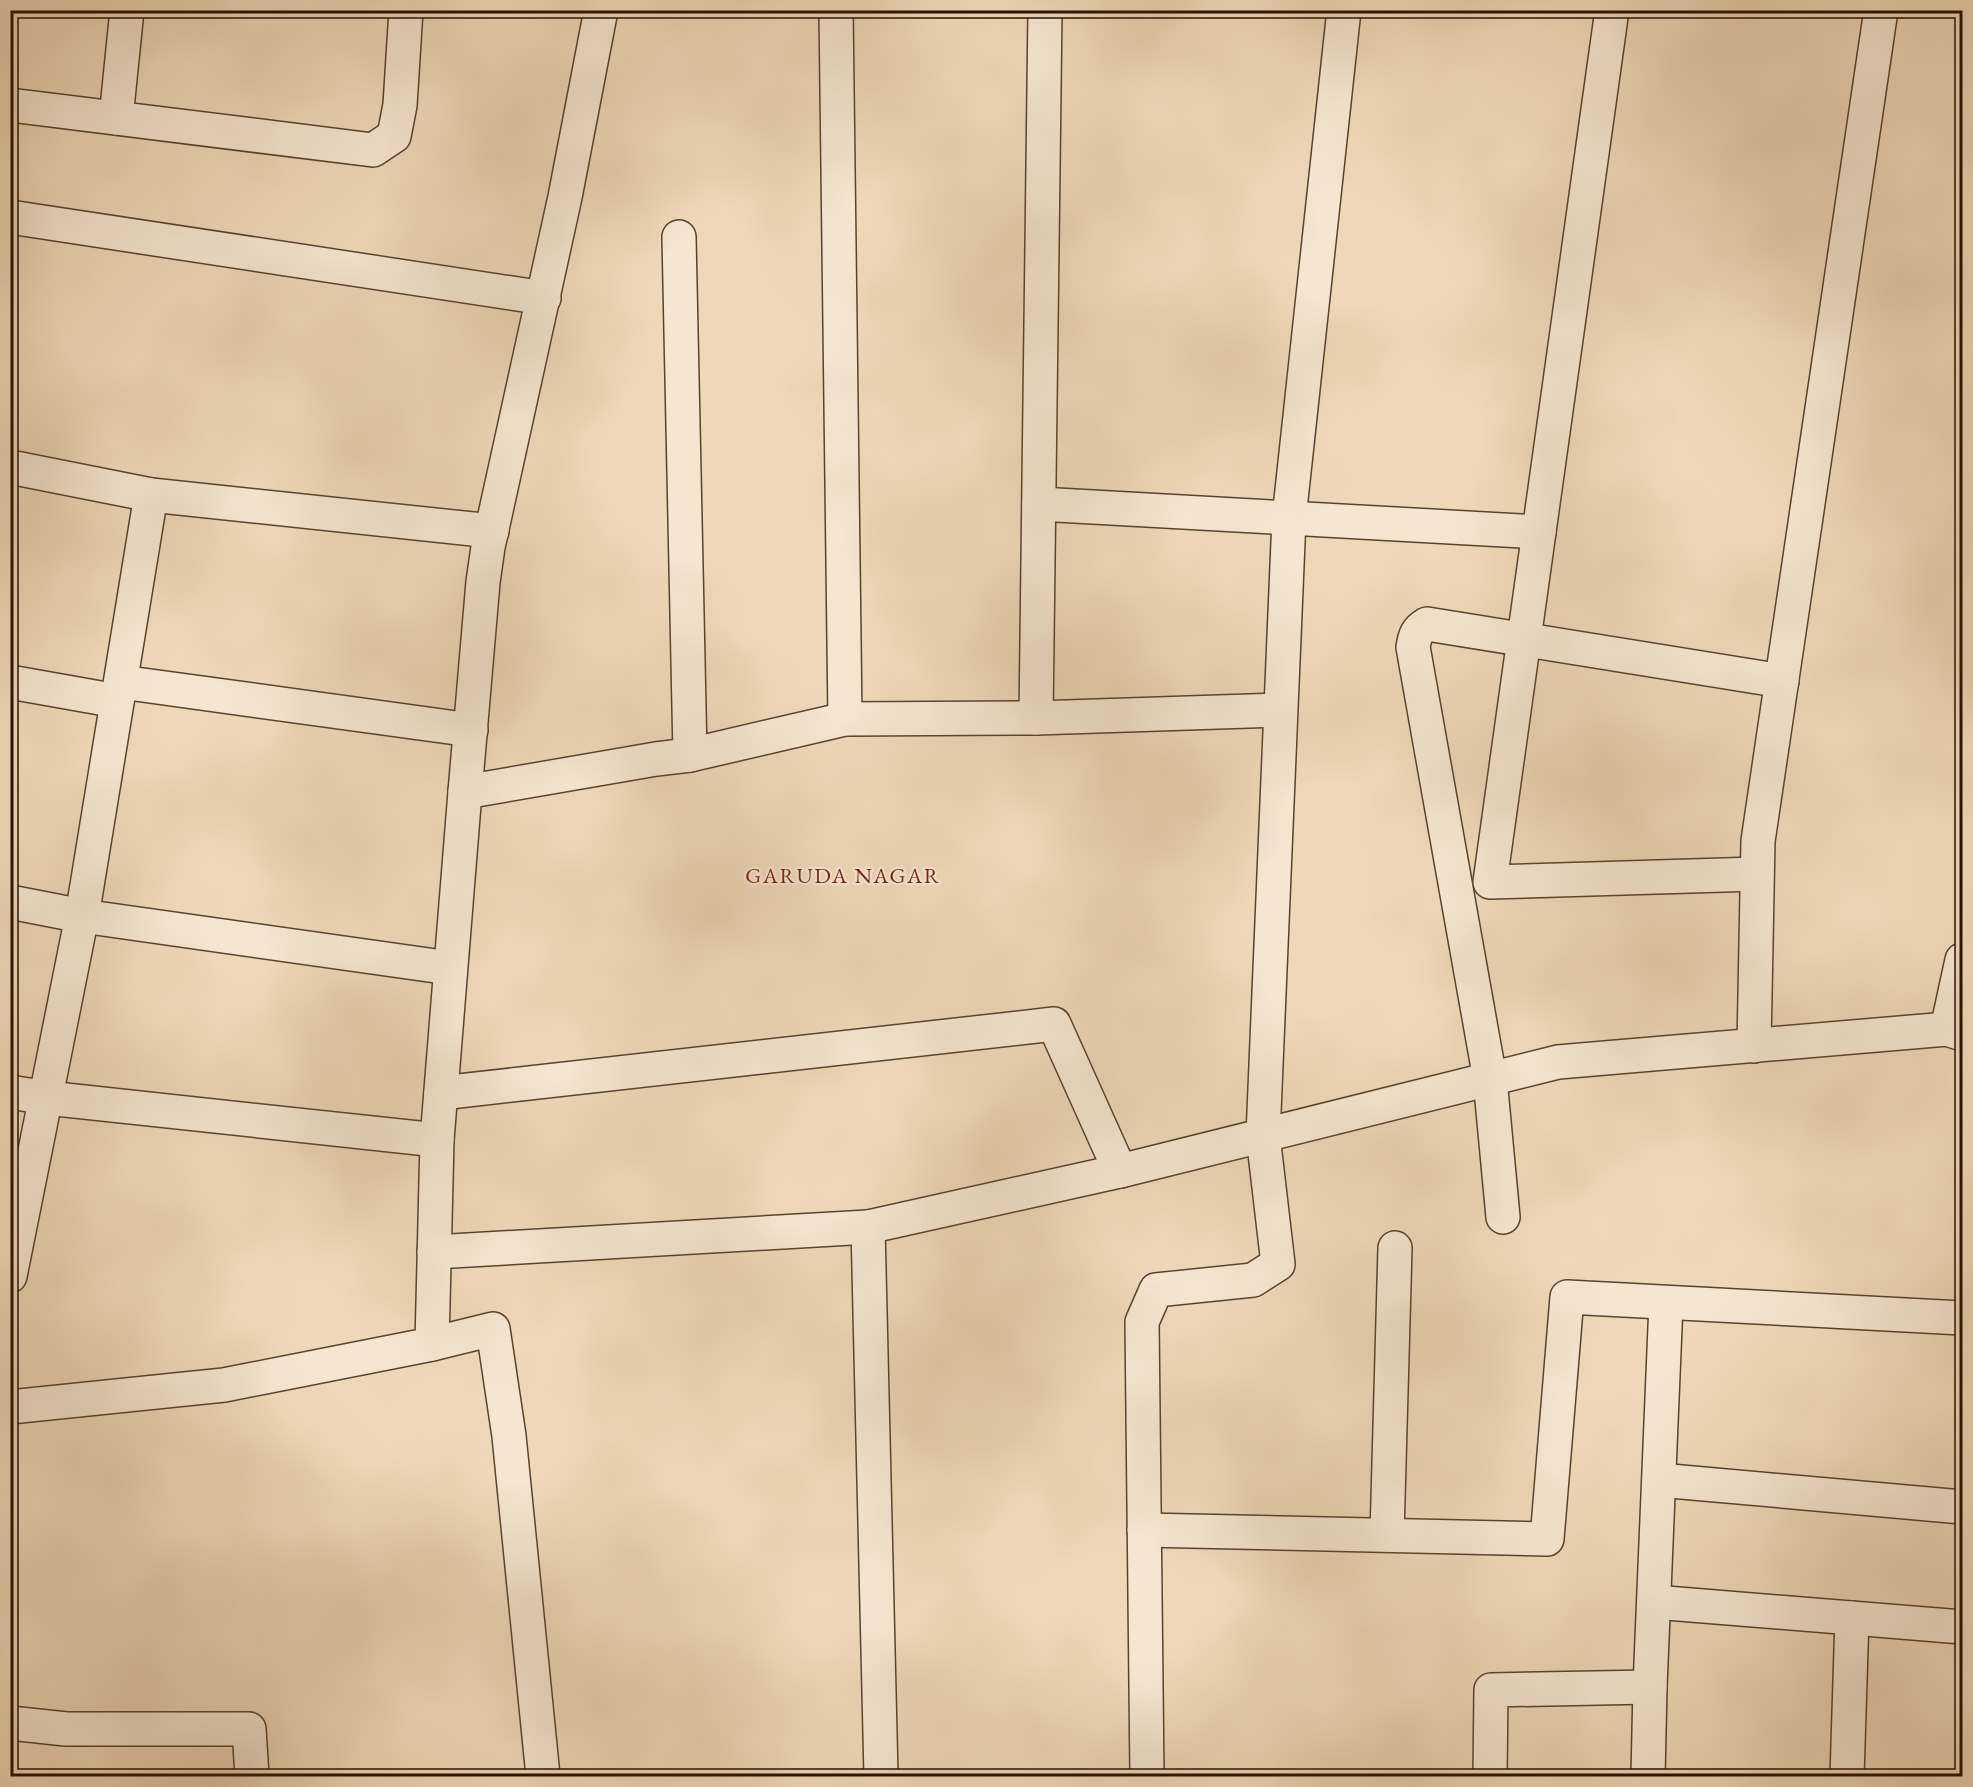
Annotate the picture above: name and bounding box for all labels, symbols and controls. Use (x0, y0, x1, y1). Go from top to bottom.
district label: GARUDA NAGAR (745, 861, 941, 890)

